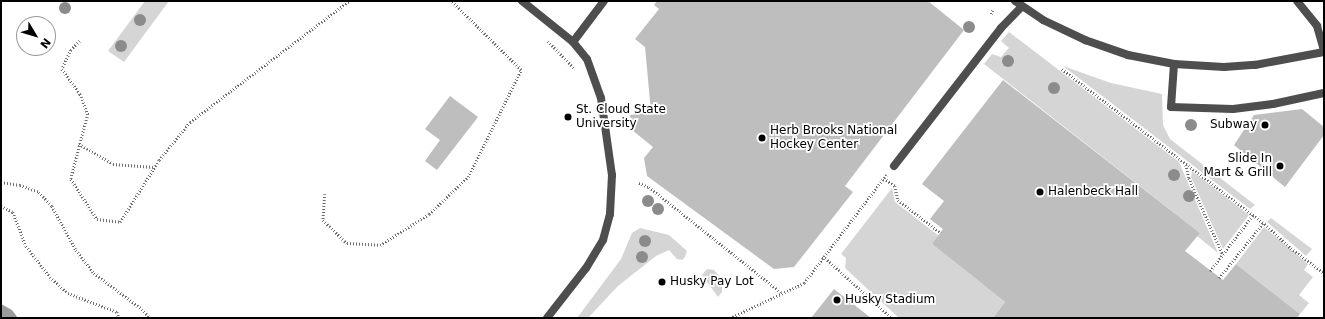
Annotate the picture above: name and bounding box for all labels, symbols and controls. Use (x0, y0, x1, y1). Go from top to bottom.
north arrow (16, 16, 56, 56)
text: N (37, 35, 53, 51)
place label: St. Cloud State University (576, 103, 666, 131)
marker: St. Cloud State University (563, 112, 573, 122)
place label: Subway (1210, 118, 1257, 132)
marker: Subway (1260, 120, 1270, 130)
place label: Herb Brooks National Hockey Center (770, 124, 897, 152)
marker: Herb Brooks National Hockey Center (757, 133, 767, 143)
place label: Slide In Mart & Grill (1203, 152, 1272, 180)
marker: Slide In Mart & Grill (1275, 161, 1285, 171)
place label: Halenbeck Hall (1048, 185, 1138, 199)
marker: Halenbeck Hall (1035, 187, 1045, 197)
place label: Husky Pay Lot (670, 275, 754, 289)
marker: Husky Pay Lot (657, 277, 667, 287)
place label: Husky Stadium (845, 293, 935, 307)
marker: Husky Stadium (832, 295, 842, 305)

